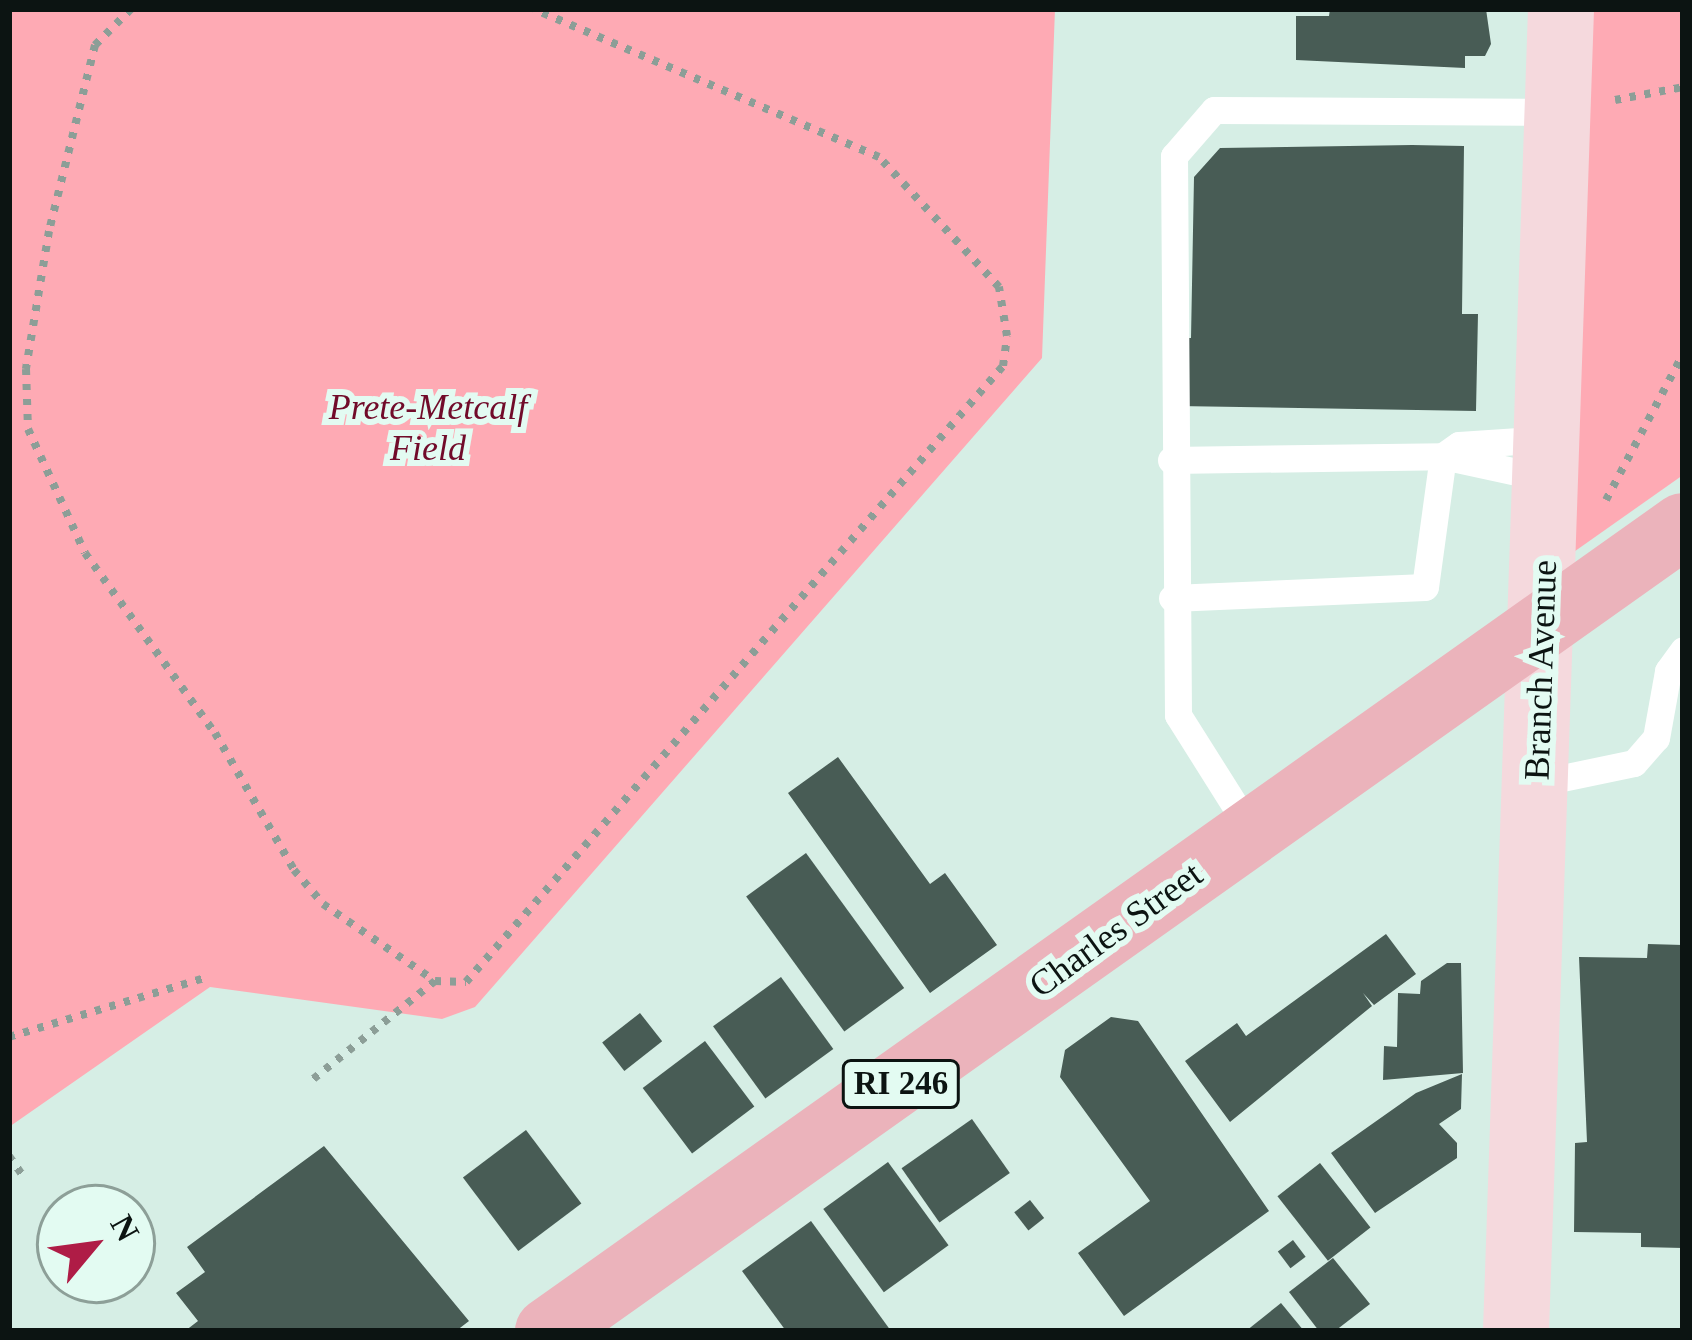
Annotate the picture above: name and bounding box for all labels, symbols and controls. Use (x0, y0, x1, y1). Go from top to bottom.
park label: Prete-Metcalf Field (329, 385, 527, 470)
street label: Branch Avenue (1516, 558, 1566, 782)
street label: Charles Street (1021, 853, 1211, 1007)
road number: RI 246 (841, 1057, 961, 1111)
north arrow (36, 1184, 156, 1304)
text: N (103, 1209, 146, 1247)

